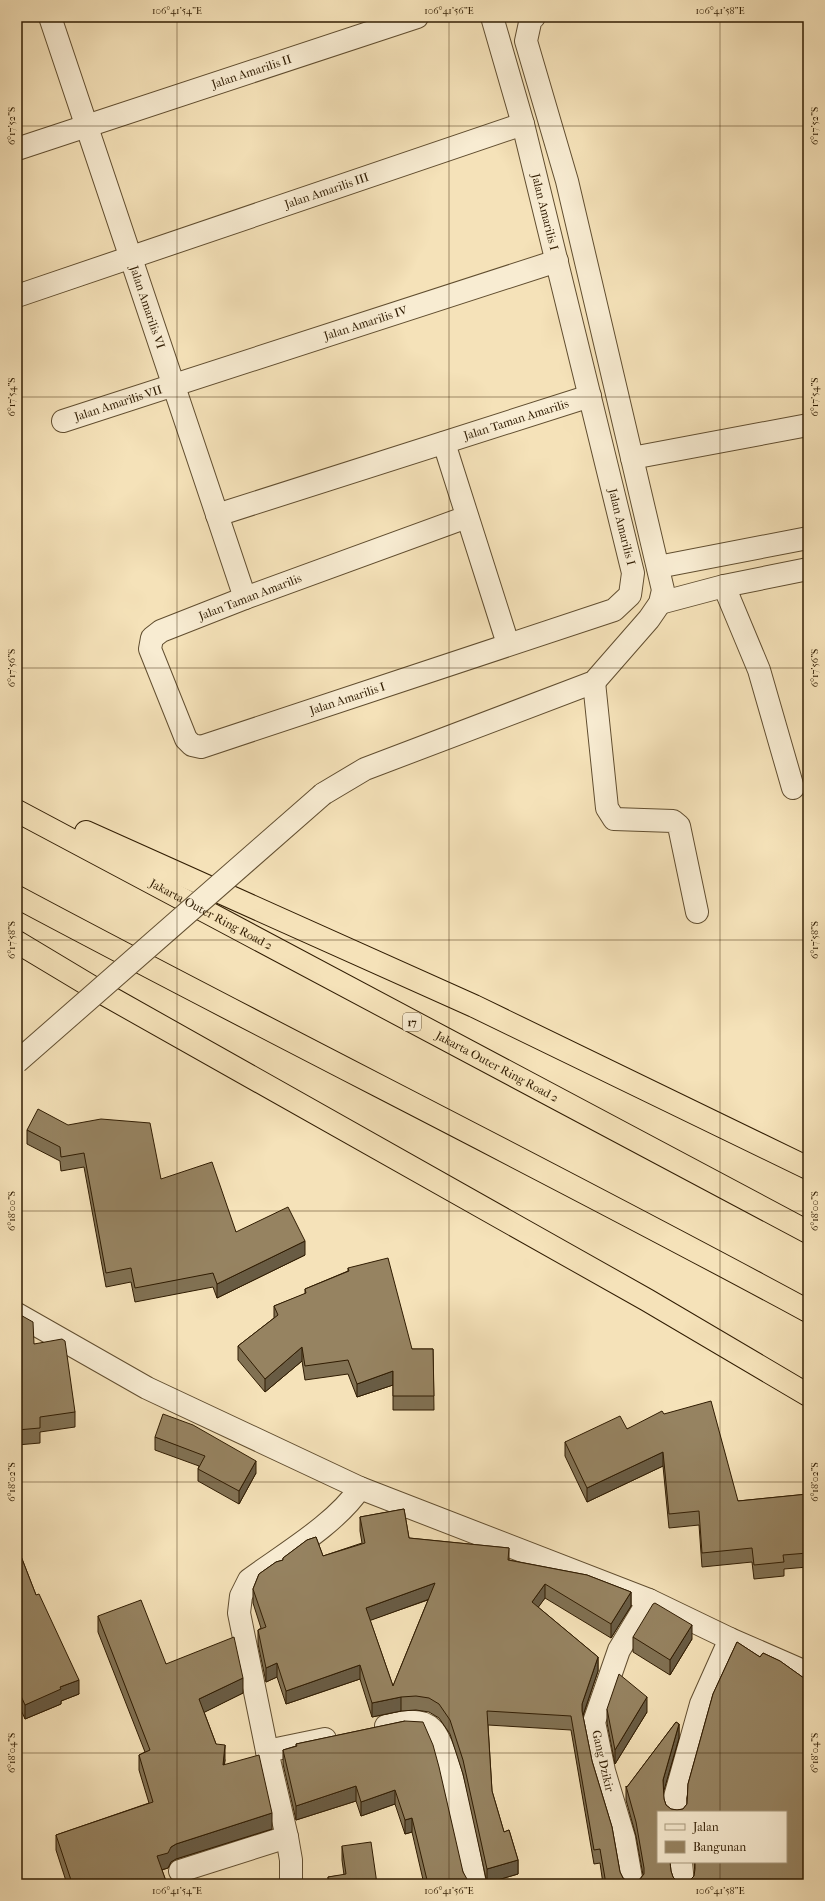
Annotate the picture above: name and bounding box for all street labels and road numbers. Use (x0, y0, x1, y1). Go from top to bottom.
street label: Jalan Amarilis II (209, 52, 294, 92)
street label: Jalan Amarilis III (282, 170, 371, 212)
street label: Jalan Amarilis I (528, 171, 561, 252)
street label: Jalan Amarilis VI (127, 263, 168, 351)
street label: Jalan Amarilis IV (321, 303, 410, 343)
street label: Jalan Amarilis VII (72, 382, 164, 424)
street label: Jalan Taman Amarilis (461, 396, 571, 443)
street label: Jalan Amarilis I (605, 486, 638, 567)
street label: Jalan Taman Amarilis (196, 571, 304, 623)
street label: Jalan Amarilis I (307, 679, 387, 718)
street label: Jakarta Outer Ring Road 2 (147, 876, 275, 953)
road number: 17 (403, 1013, 421, 1031)
street label: Jakarta Outer Ring Road 2 (433, 1028, 561, 1105)
street label: Gang Dzikir (589, 1729, 617, 1794)

